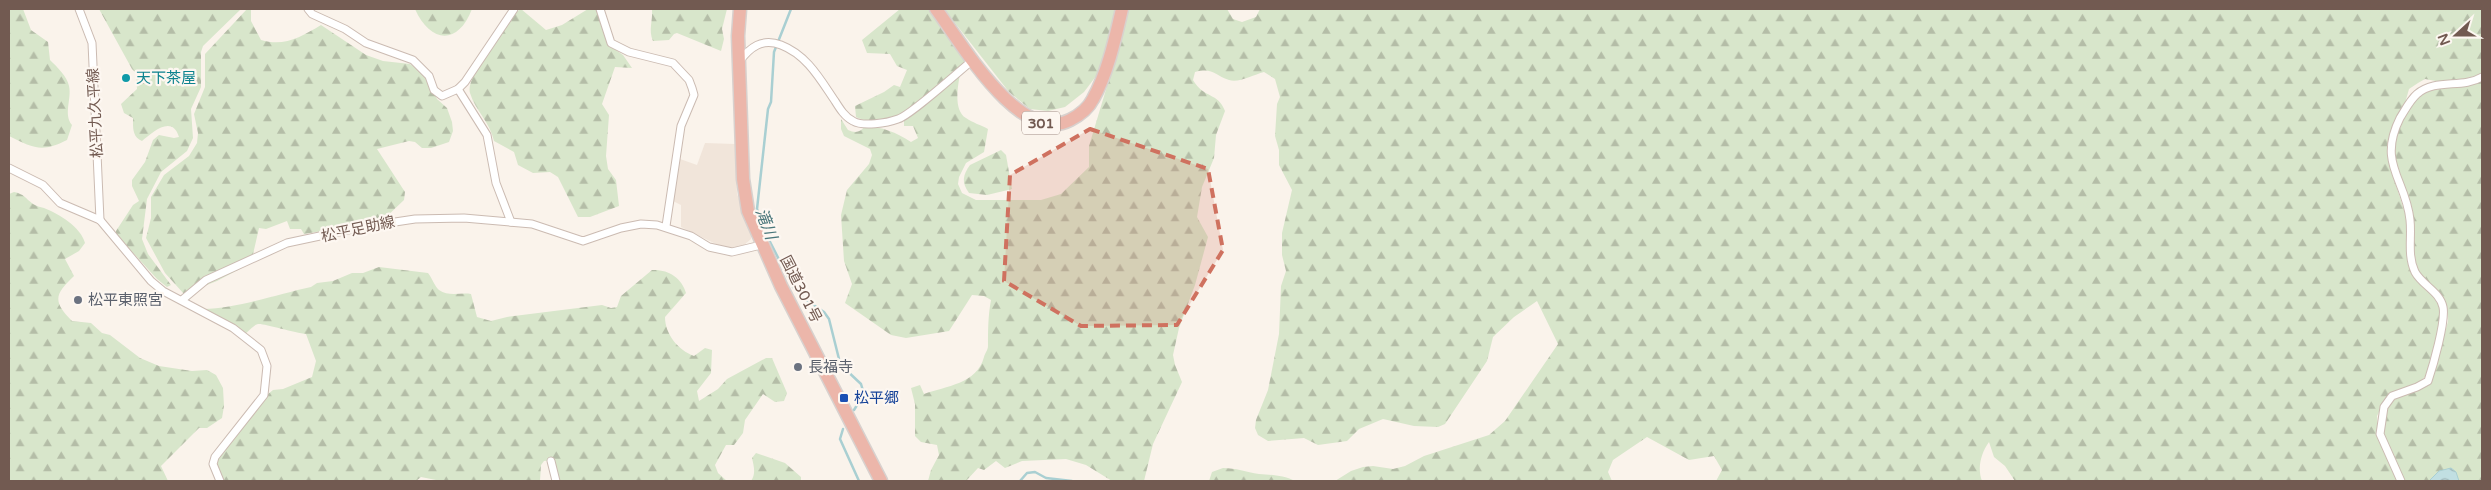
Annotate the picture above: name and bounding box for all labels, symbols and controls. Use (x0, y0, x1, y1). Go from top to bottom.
north arrow (2431, 10, 2481, 60)
text: N (2434, 31, 2454, 48)
street label: 松平九久平線 (84, 68, 106, 158)
place label: 天下茶屋 (136, 69, 196, 87)
marker: 天下茶屋 (120, 72, 132, 84)
road number: 301 (1022, 112, 1060, 134)
water label: 滝川 (751, 205, 782, 244)
street label: 松平足助線 (319, 212, 397, 246)
street label: 国道301号 (776, 252, 826, 326)
place label: 松平東照宮 (88, 291, 163, 309)
marker: 松平東照宮 (72, 294, 84, 306)
place label: 長福寺 (808, 358, 853, 376)
marker: 長福寺 (792, 361, 804, 373)
place label: 松平郷 (854, 389, 899, 407)
marker: 松平郷 (838, 392, 850, 404)

